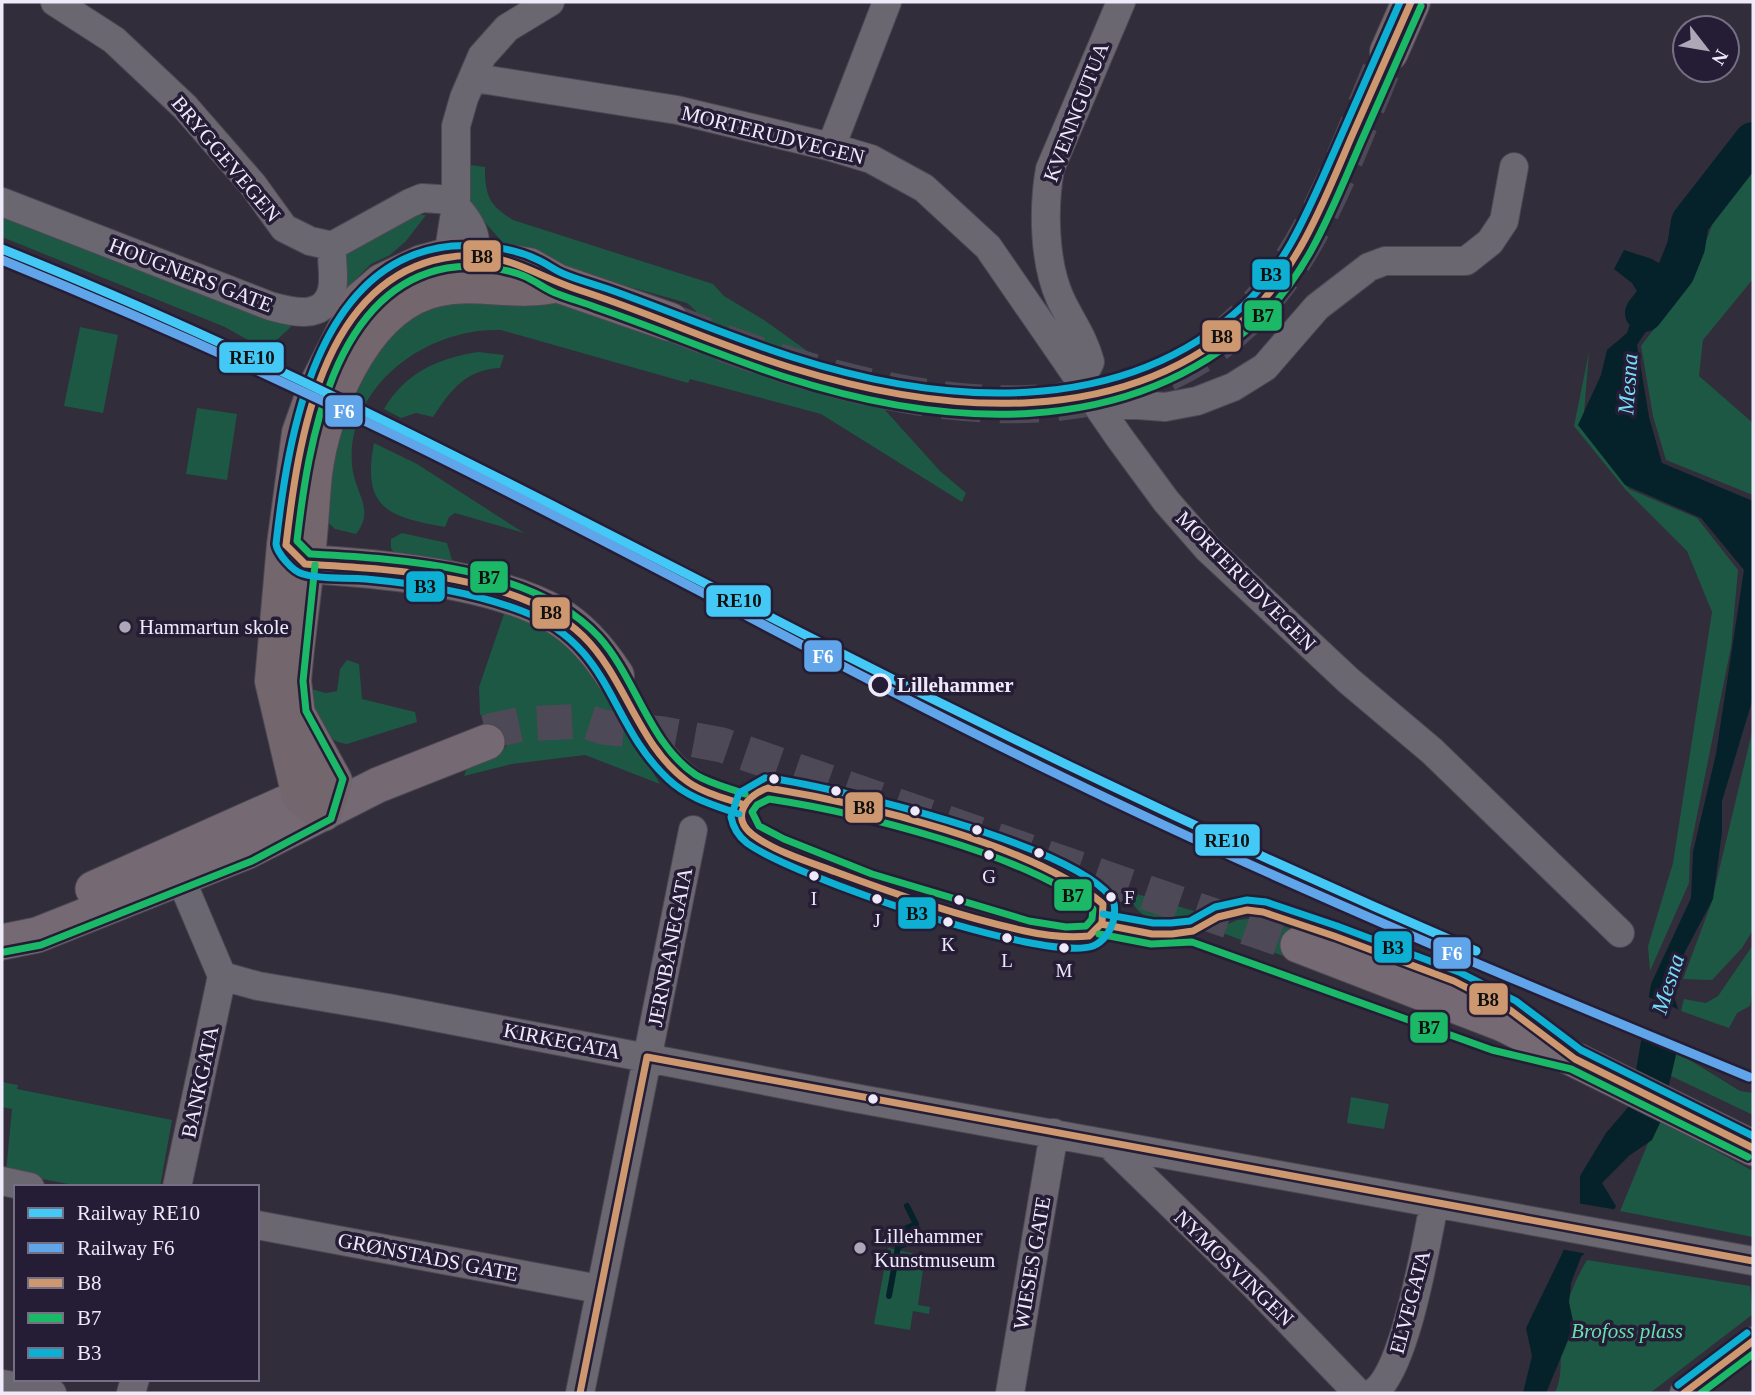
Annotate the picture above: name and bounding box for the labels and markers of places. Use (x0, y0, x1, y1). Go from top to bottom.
place label: Hammartun skole (139, 615, 289, 639)
marker: Hammartun skole (117, 619, 133, 635)
place label: Lillehammer (897, 673, 1014, 697)
marker: Lillehammer (869, 674, 891, 696)
unlabelled marker (767, 772, 781, 786)
unlabelled marker (829, 784, 843, 798)
unlabelled marker (908, 804, 922, 818)
unlabelled marker (970, 823, 984, 837)
unlabelled marker (1032, 846, 1046, 860)
marker: G (982, 848, 996, 862)
place label: G (982, 866, 996, 887)
marker: I (807, 869, 821, 883)
place label: F (1124, 887, 1135, 908)
place label: I (811, 888, 817, 909)
marker: F (1104, 890, 1118, 904)
marker: J (870, 892, 884, 906)
unlabelled marker (952, 893, 966, 907)
place label: J (873, 910, 881, 931)
marker: K (941, 915, 955, 929)
marker: L (1000, 931, 1014, 945)
place label: K (941, 934, 955, 955)
marker: M (1057, 941, 1071, 955)
place label: L (1001, 950, 1013, 971)
place label: M (1056, 960, 1073, 981)
unlabelled marker (866, 1092, 880, 1106)
place label: Lillehammer Kunstmuseum (874, 1224, 995, 1272)
marker: Lillehammer Kunstmuseum (852, 1240, 868, 1256)

